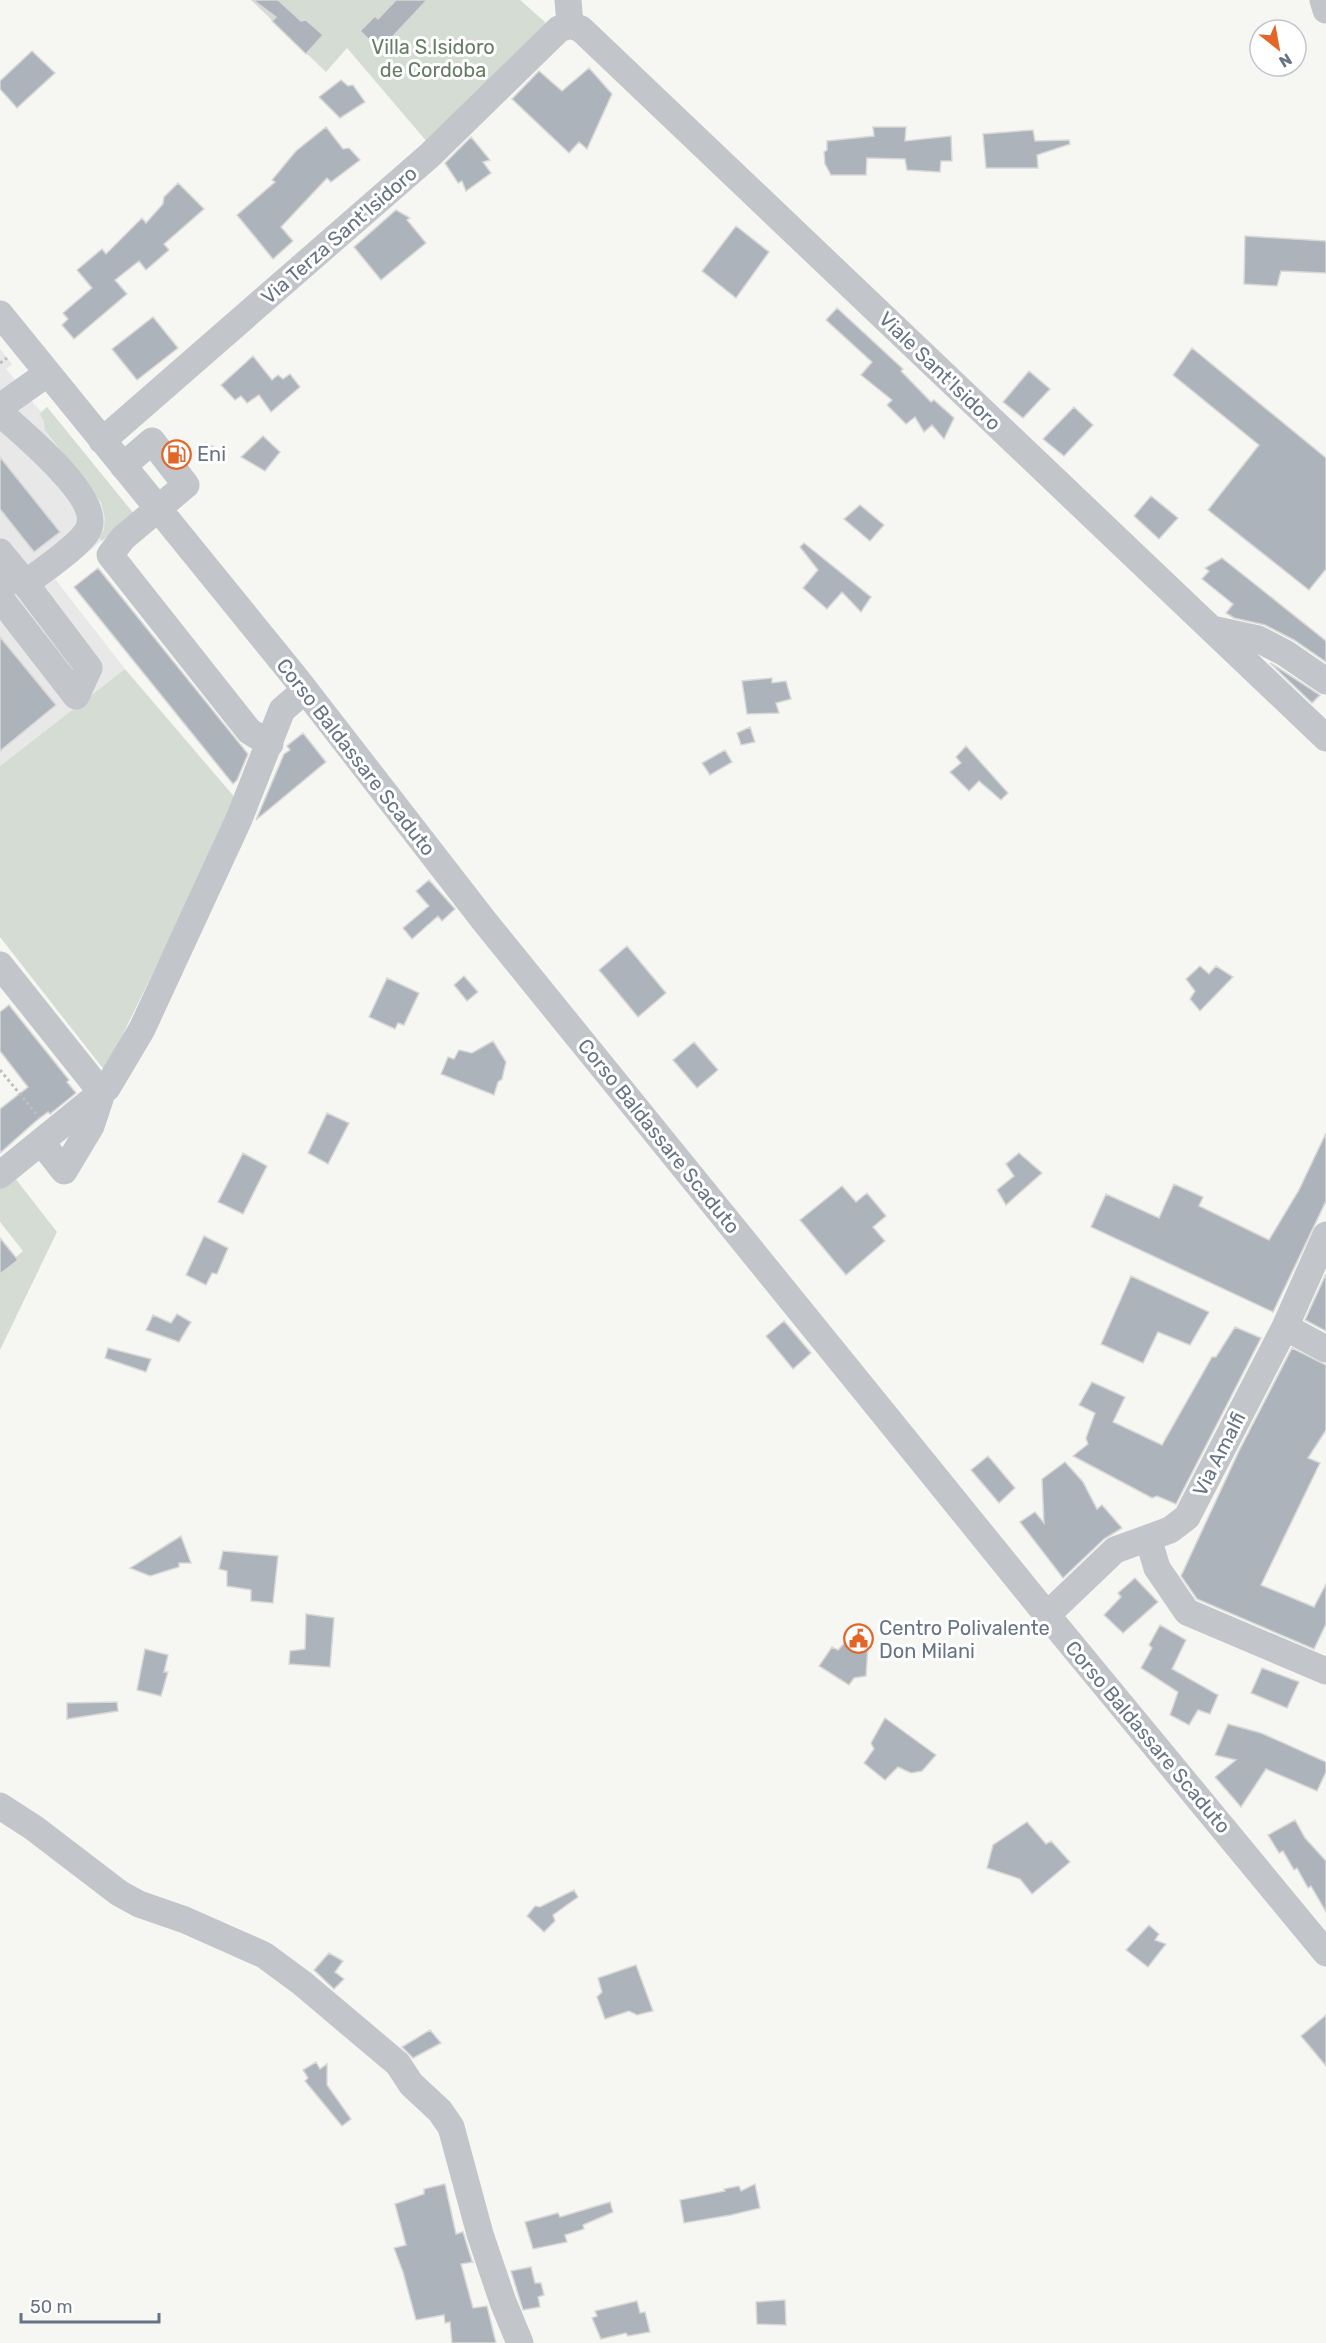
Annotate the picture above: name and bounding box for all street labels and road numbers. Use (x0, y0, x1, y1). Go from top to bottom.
street label: Via Terza Sant'Isidoro (256, 161, 422, 309)
street label: Viale Sant'Isidoro (874, 307, 1006, 435)
street label: Corso Baldassare Scaduto (271, 654, 441, 860)
street label: Corso Baldassare Scaduto (573, 1034, 745, 1238)
street label: Via Amalfi (1188, 1408, 1250, 1500)
street label: Corso Baldassare Scaduto (1060, 1636, 1236, 1838)

